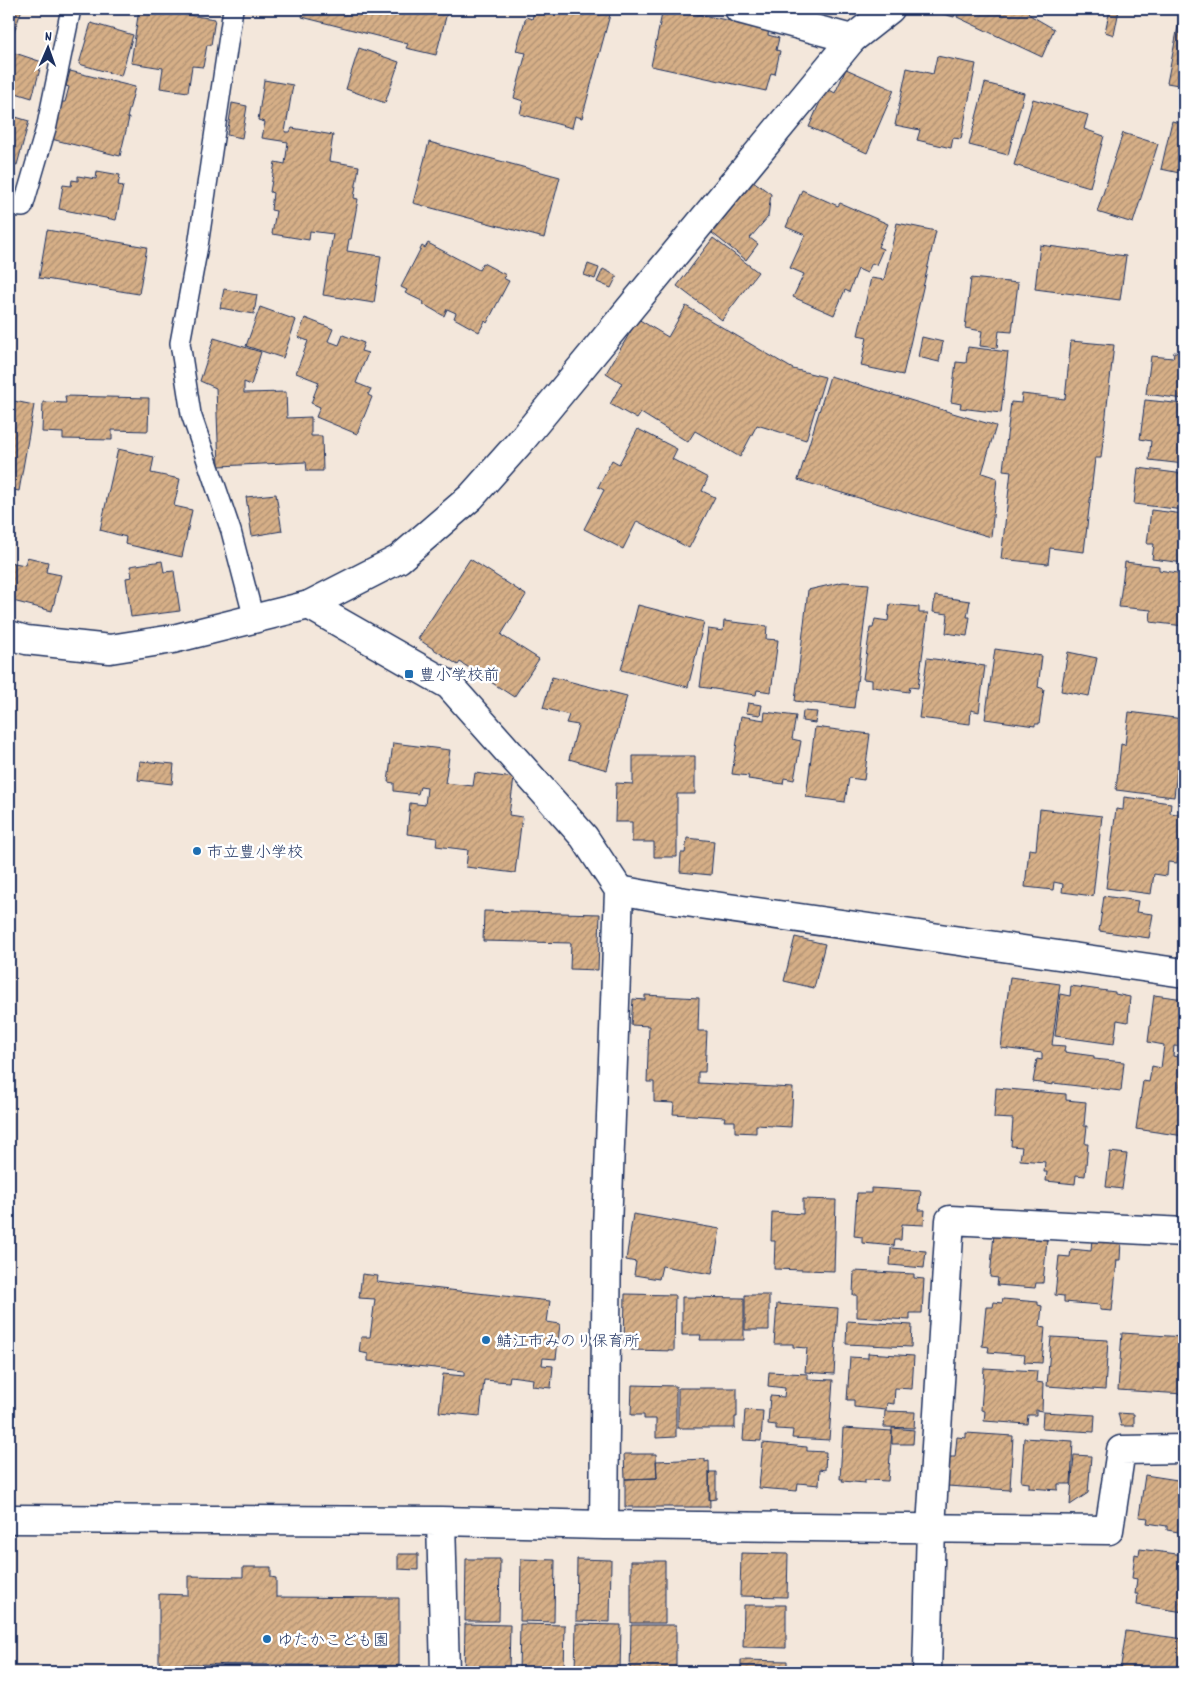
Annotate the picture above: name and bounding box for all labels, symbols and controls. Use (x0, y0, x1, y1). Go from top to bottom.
north arrow (22, 22, 72, 72)
text: N (45, 27, 52, 47)
place label: 豊小学校前 (419, 665, 499, 688)
marker: 豊小学校前 (403, 668, 415, 680)
place label: 市立豊小学校 (207, 842, 303, 865)
marker: 市立豊小学校 (191, 845, 203, 857)
place label: 鯖江市みのり保育所 (496, 1331, 640, 1354)
marker: 鯖江市みのり保育所 (480, 1334, 492, 1346)
place label: ゆたかこども園 (277, 1630, 389, 1653)
marker: ゆたかこども園 (261, 1633, 273, 1645)

